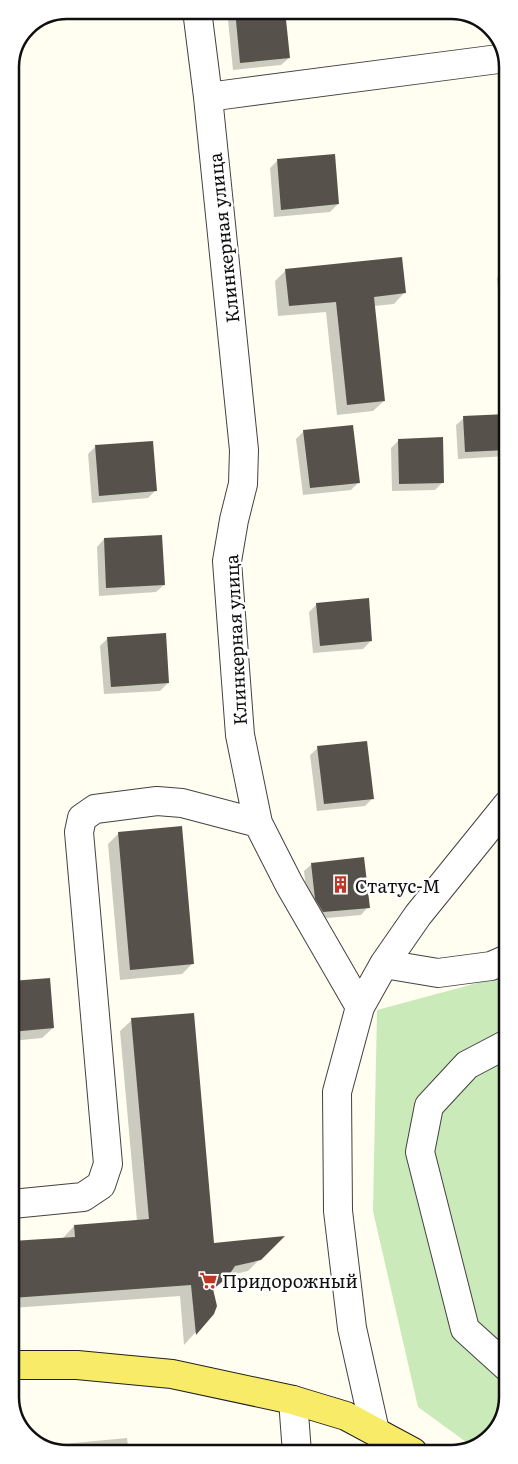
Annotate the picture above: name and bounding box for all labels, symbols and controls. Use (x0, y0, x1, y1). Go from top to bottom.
street label: Клинкерная улица (201, 151, 245, 325)
street label: Клинкерная улица (217, 554, 253, 726)
place label: Статус-М (355, 872, 440, 899)
building icon: Статус-М (331, 875, 351, 895)
place label: Придорожный (222, 1267, 358, 1294)
supermarket icon: Придорожный (198, 1270, 218, 1290)

